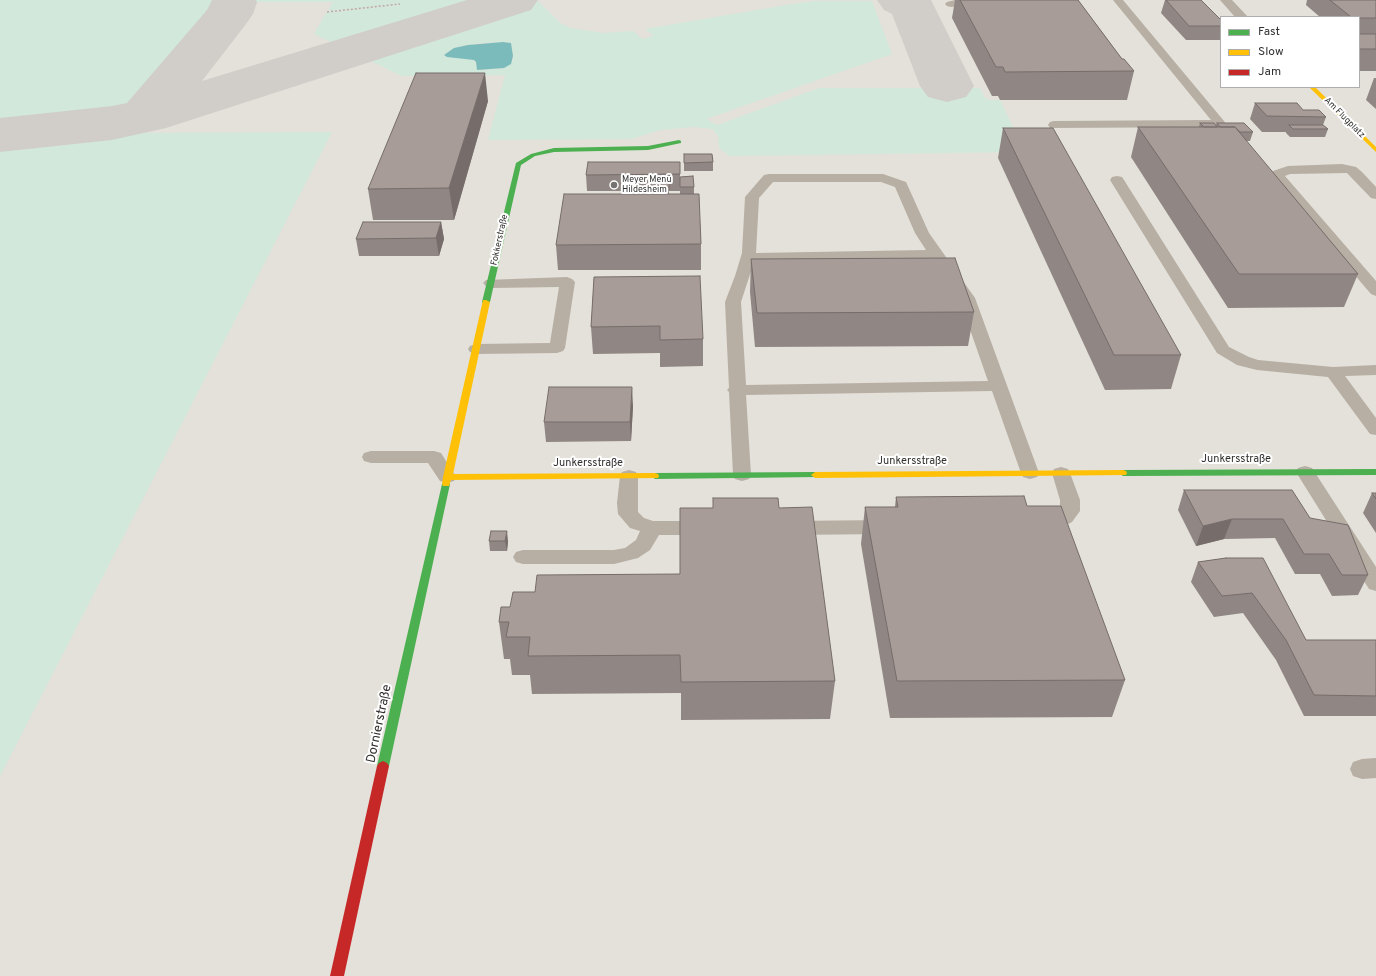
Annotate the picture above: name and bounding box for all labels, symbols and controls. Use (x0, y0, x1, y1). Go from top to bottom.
legend (1220, 16, 1360, 88)
text: Fast (1258, 24, 1280, 40)
text: Slow (1258, 44, 1284, 60)
text: Jam (1258, 64, 1281, 80)
street label: Am Flugplatz (1321, 95, 1367, 141)
place label: Meyer Menü Hildesheim (622, 175, 671, 196)
marker: Meyer Menü Hildesheim (609, 180, 619, 190)
street label: Fokkerstraße (489, 213, 511, 267)
street label: Junkersstraße (1201, 453, 1271, 467)
street label: Junkersstraße (877, 455, 947, 469)
street label: Junkersstraße (553, 457, 623, 471)
street label: Dornierstraße (364, 683, 396, 765)

